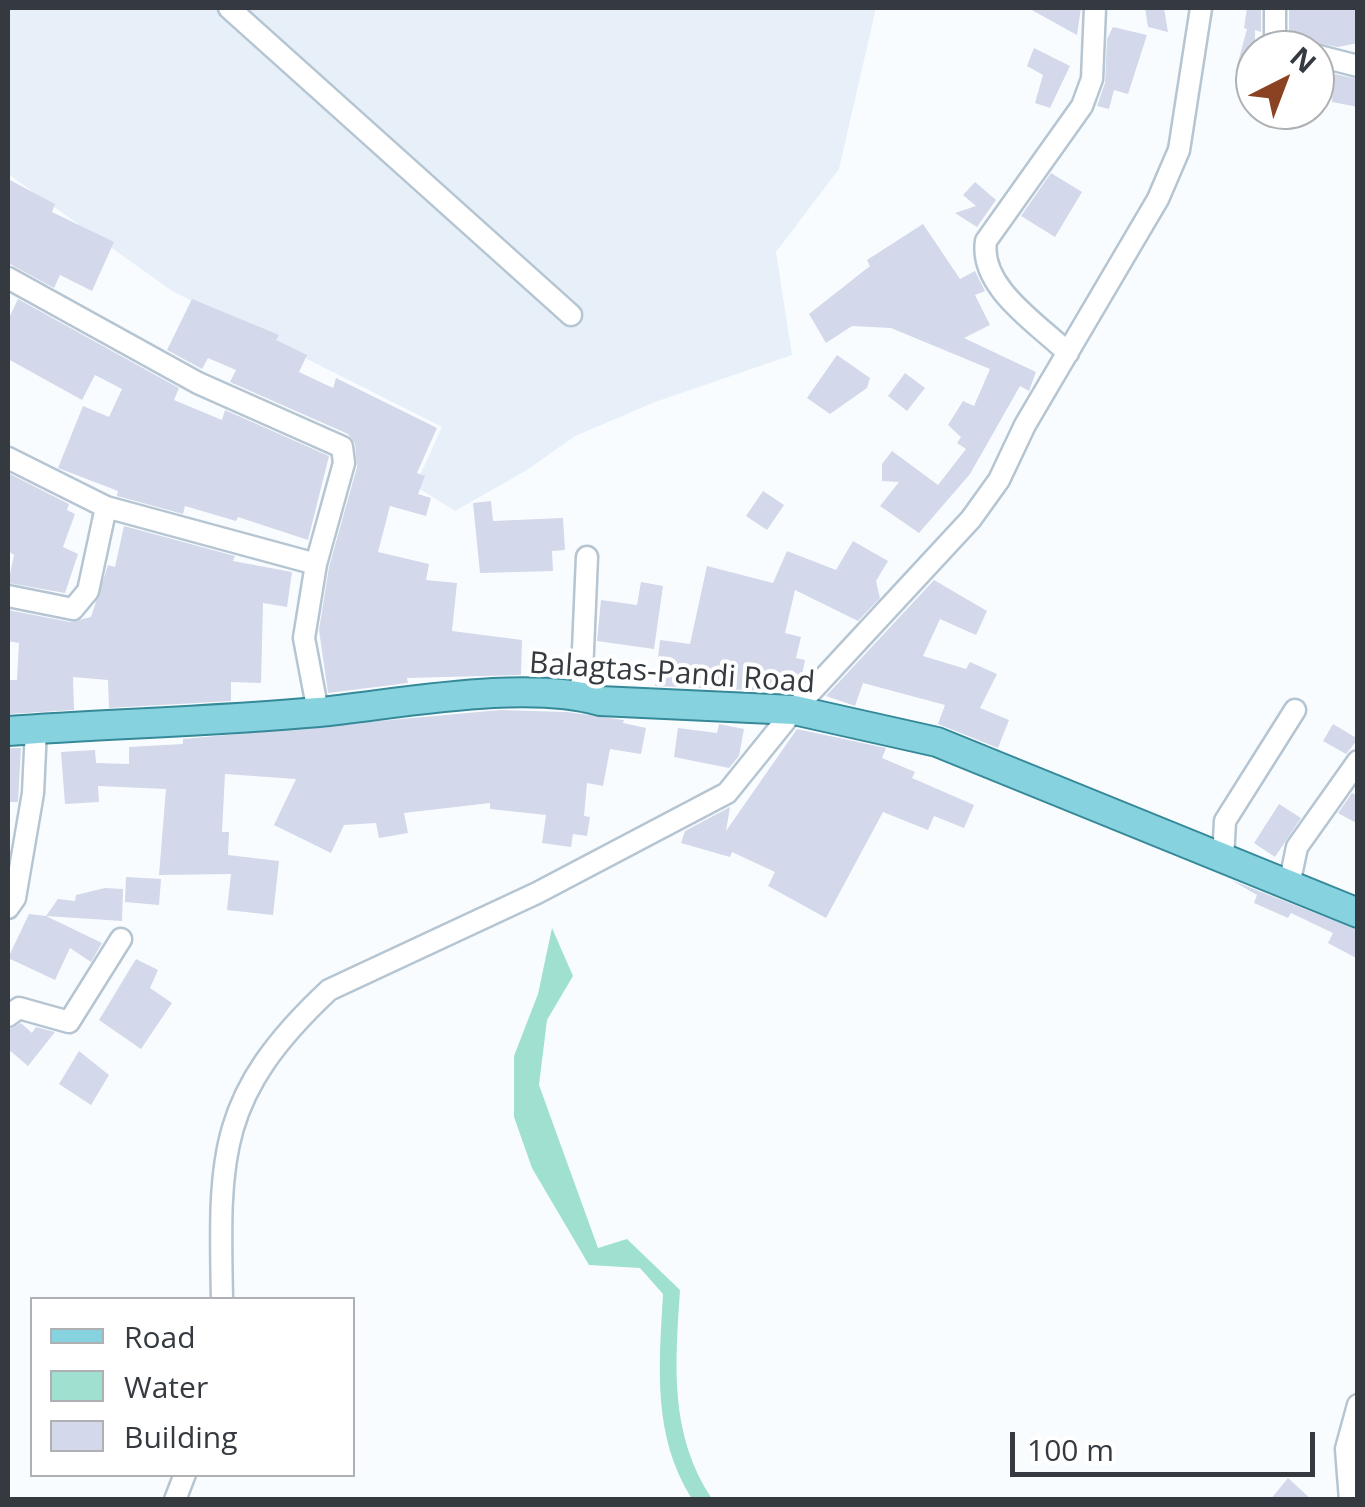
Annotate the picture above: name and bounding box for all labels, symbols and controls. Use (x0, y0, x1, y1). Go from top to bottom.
north arrow (1235, 30, 1335, 130)
text: N (1283, 37, 1325, 81)
street label: Balagtas-Pandi Road (528, 646, 816, 702)
legend (30, 1297, 355, 1477)
text: Road (124, 1316, 196, 1357)
text: Water (124, 1366, 208, 1407)
scale bar (1015, 1412, 1320, 1474)
text: Building (124, 1416, 238, 1457)
text: 100 m (1027, 1429, 1114, 1470)

